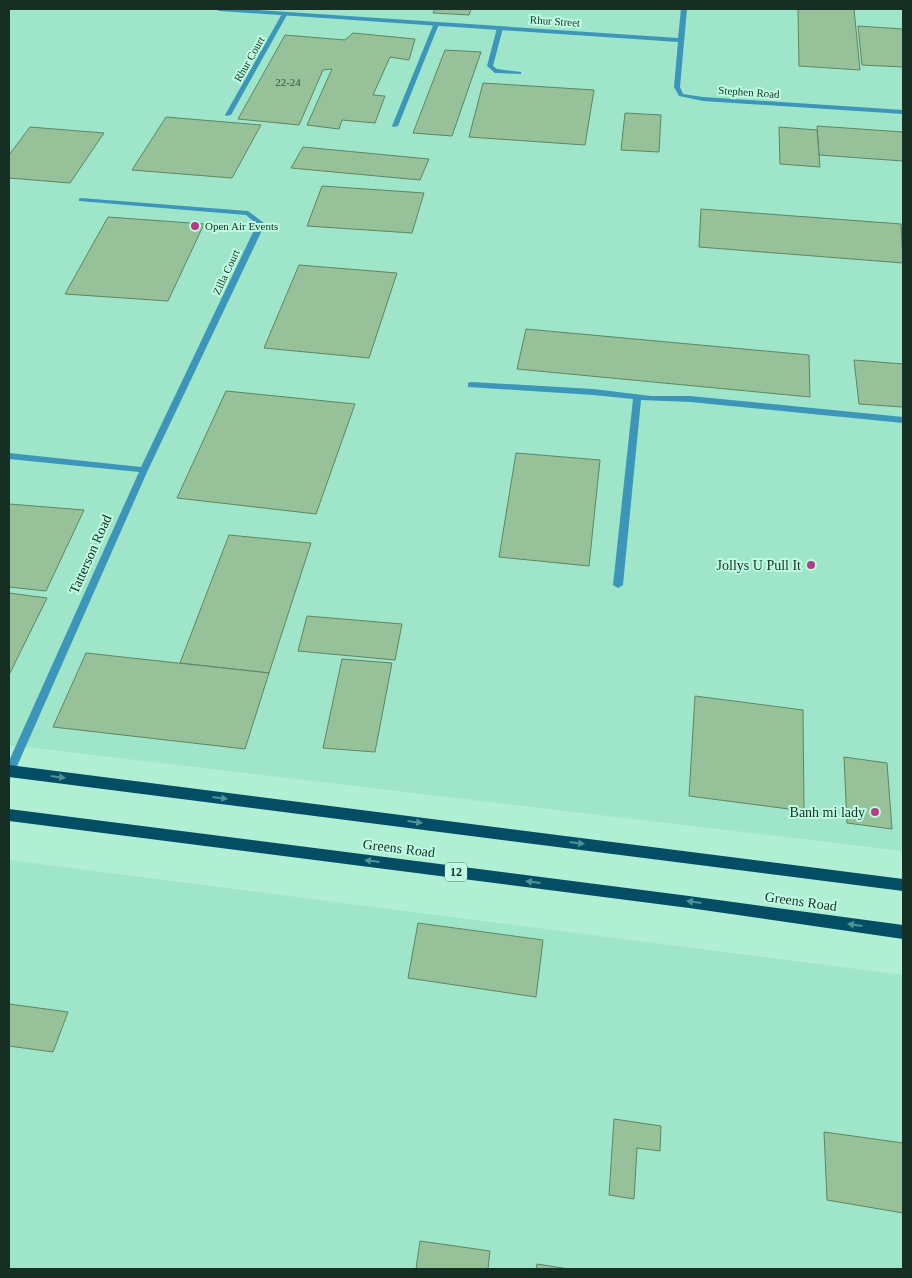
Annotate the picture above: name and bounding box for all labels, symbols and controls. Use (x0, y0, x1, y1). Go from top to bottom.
street label: Rhur Street (529, 13, 581, 29)
street label: Rhur Court (231, 34, 267, 84)
house number: 22-24 (275, 76, 301, 88)
street label: Stephen Road (718, 84, 781, 100)
marker: Open Air Events (189, 220, 201, 232)
place label: Open Air Events (205, 220, 278, 232)
street label: Zilla Court (210, 247, 242, 297)
street label: Tatterson Road (66, 512, 115, 596)
place label: Jollys U Pull It (717, 558, 801, 573)
marker: Jollys U Pull It (805, 559, 817, 571)
one-way arrow (51, 773, 67, 781)
one-way arrow (212, 794, 228, 802)
place label: Banh mi lady (790, 805, 865, 820)
marker: Banh mi lady (869, 806, 881, 818)
one-way arrow (408, 818, 424, 826)
street label: Greens Road (362, 837, 436, 860)
one-way arrow (569, 839, 585, 847)
one-way arrow (363, 857, 379, 865)
road number: 12 (445, 862, 467, 882)
one-way arrow (525, 878, 541, 886)
street label: Greens Road (764, 889, 838, 914)
one-way arrow (686, 898, 702, 906)
one-way arrow (847, 921, 863, 929)

